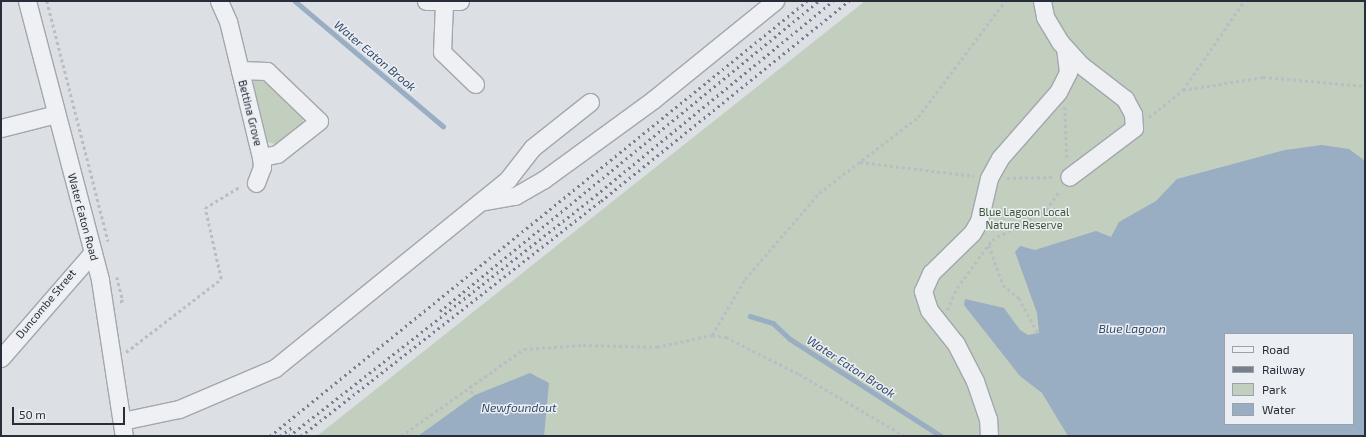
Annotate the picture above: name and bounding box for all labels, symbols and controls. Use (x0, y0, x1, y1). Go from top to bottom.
water label: Water Eaton Brook (331, 17, 419, 95)
street label: Bettina Grove (235, 79, 265, 147)
street label: Water Eaton Road (65, 172, 101, 262)
park label: Blue Lagoon Local Nature Reserve (979, 206, 1069, 232)
street label: Duncombe Street (13, 267, 79, 341)
water label: Blue Lagoon (1098, 322, 1166, 336)
water label: Water Eaton Brook (804, 333, 898, 401)
legend (1224, 333, 1354, 425)
text: Road (1262, 342, 1290, 356)
text: Railway (1262, 362, 1305, 376)
text: Park (1262, 382, 1287, 396)
scale bar (14, 399, 127, 425)
water label: Newfoundout (481, 401, 557, 415)
text: Water (1262, 402, 1296, 416)
text: 50 m (19, 407, 46, 421)

